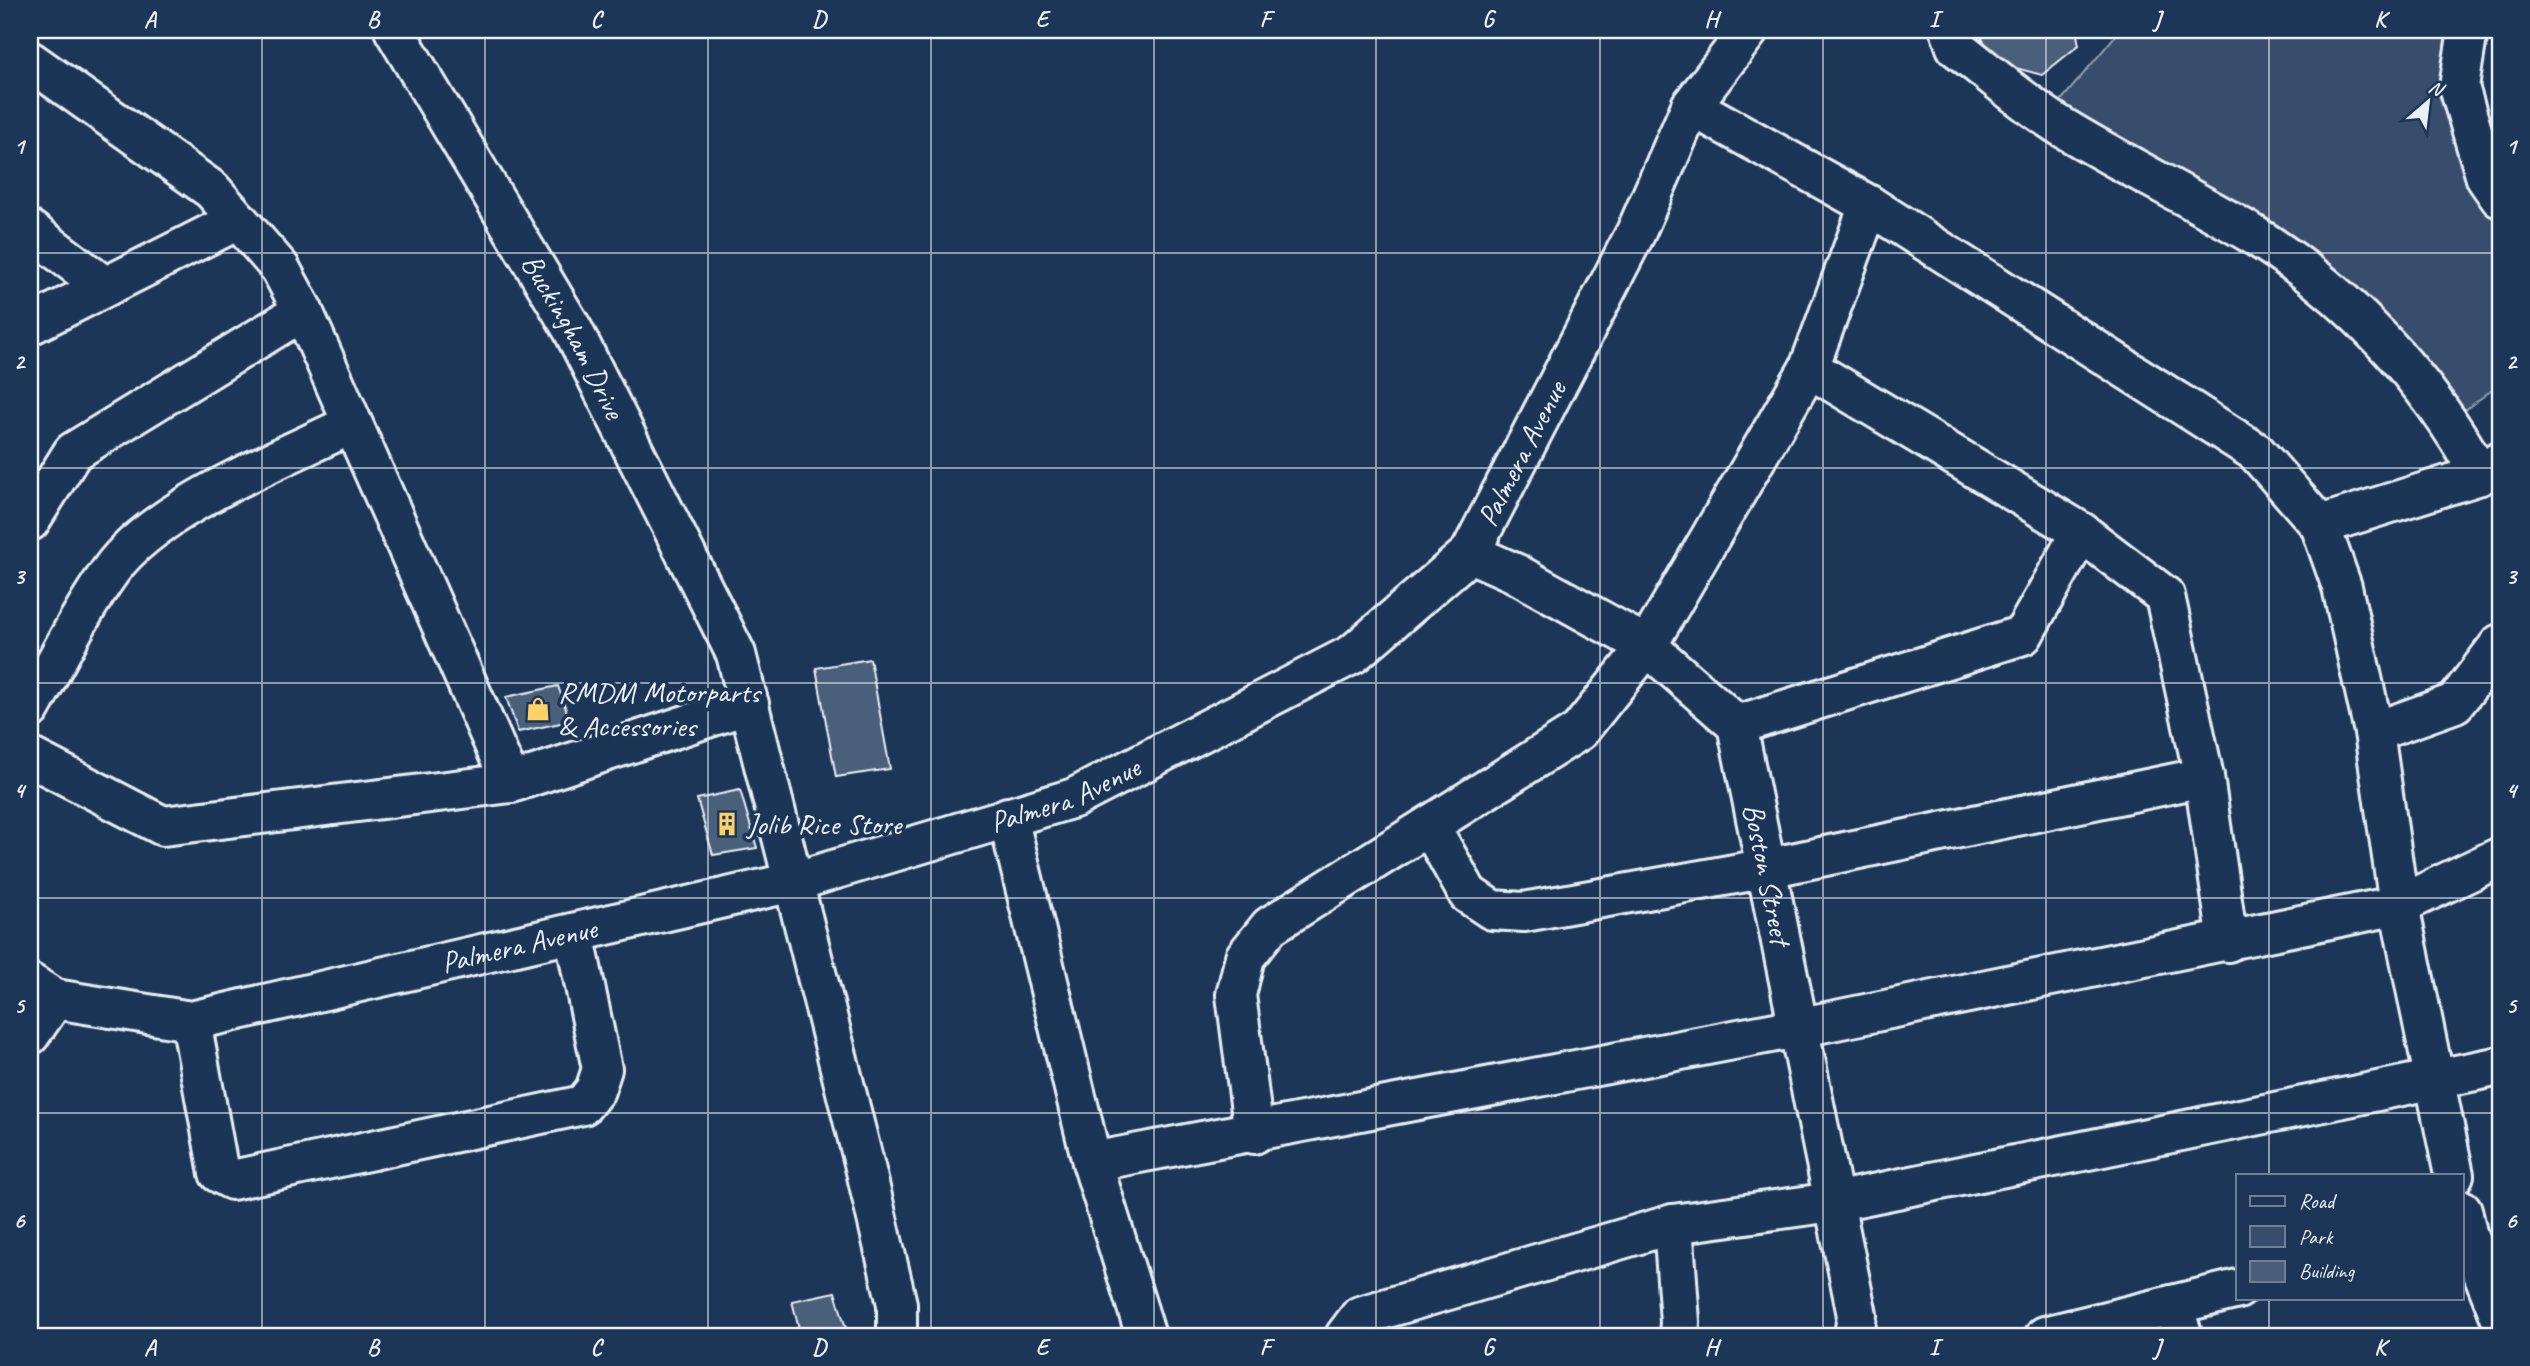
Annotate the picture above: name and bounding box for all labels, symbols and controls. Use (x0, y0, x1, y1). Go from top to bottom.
text: A (144, 5, 158, 34)
text: B (367, 5, 381, 34)
text: C (591, 5, 605, 34)
text: D (812, 5, 828, 34)
text: E (1036, 5, 1052, 34)
text: F (1260, 5, 1276, 34)
text: G (1482, 5, 1497, 34)
text: H (1704, 5, 1722, 34)
text: I (1929, 5, 1944, 34)
text: J (2151, 5, 2164, 34)
text: K (2374, 5, 2390, 34)
north arrow (2394, 66, 2464, 136)
text: N (2425, 75, 2449, 103)
text: 1 (14, 132, 27, 161)
text: 1 (2506, 132, 2519, 161)
street label: Buckingham Drive (513, 247, 634, 427)
text: 2 (14, 347, 27, 376)
text: 2 (2506, 347, 2519, 376)
street label: Palmera Avenue (1468, 373, 1576, 533)
text: 3 (14, 562, 27, 591)
text: 3 (2506, 562, 2519, 591)
place label: RMDM Motorparts & Accessories (558, 673, 763, 745)
shop icon: RMDM Motorparts & Accessories (524, 695, 552, 723)
street label: Palmera Avenue (985, 747, 1148, 841)
text: 4 (14, 776, 27, 805)
text: 4 (2506, 776, 2519, 805)
street label: Boston Street (1734, 800, 1801, 952)
place label: Jolib Rice Store (745, 805, 904, 843)
building icon: Jolib Rice Store (713, 810, 741, 838)
street label: Palmera Avenue (437, 908, 603, 982)
text: 5 (14, 991, 26, 1020)
text: 5 (2506, 991, 2518, 1020)
legend (2236, 1174, 2464, 1300)
text: Road (2299, 1188, 2338, 1214)
text: 6 (14, 1206, 27, 1235)
text: 6 (2506, 1206, 2519, 1235)
text: Park (2299, 1224, 2334, 1250)
text: Building (2299, 1258, 2356, 1284)
text: A (144, 1333, 158, 1362)
text: B (367, 1333, 381, 1362)
text: C (591, 1333, 605, 1362)
text: D (812, 1333, 828, 1362)
text: E (1036, 1333, 1052, 1362)
text: F (1260, 1333, 1276, 1362)
text: G (1482, 1333, 1497, 1362)
text: H (1704, 1333, 1722, 1362)
text: I (1929, 1333, 1944, 1362)
text: J (2151, 1333, 2164, 1362)
text: K (2374, 1333, 2390, 1362)

